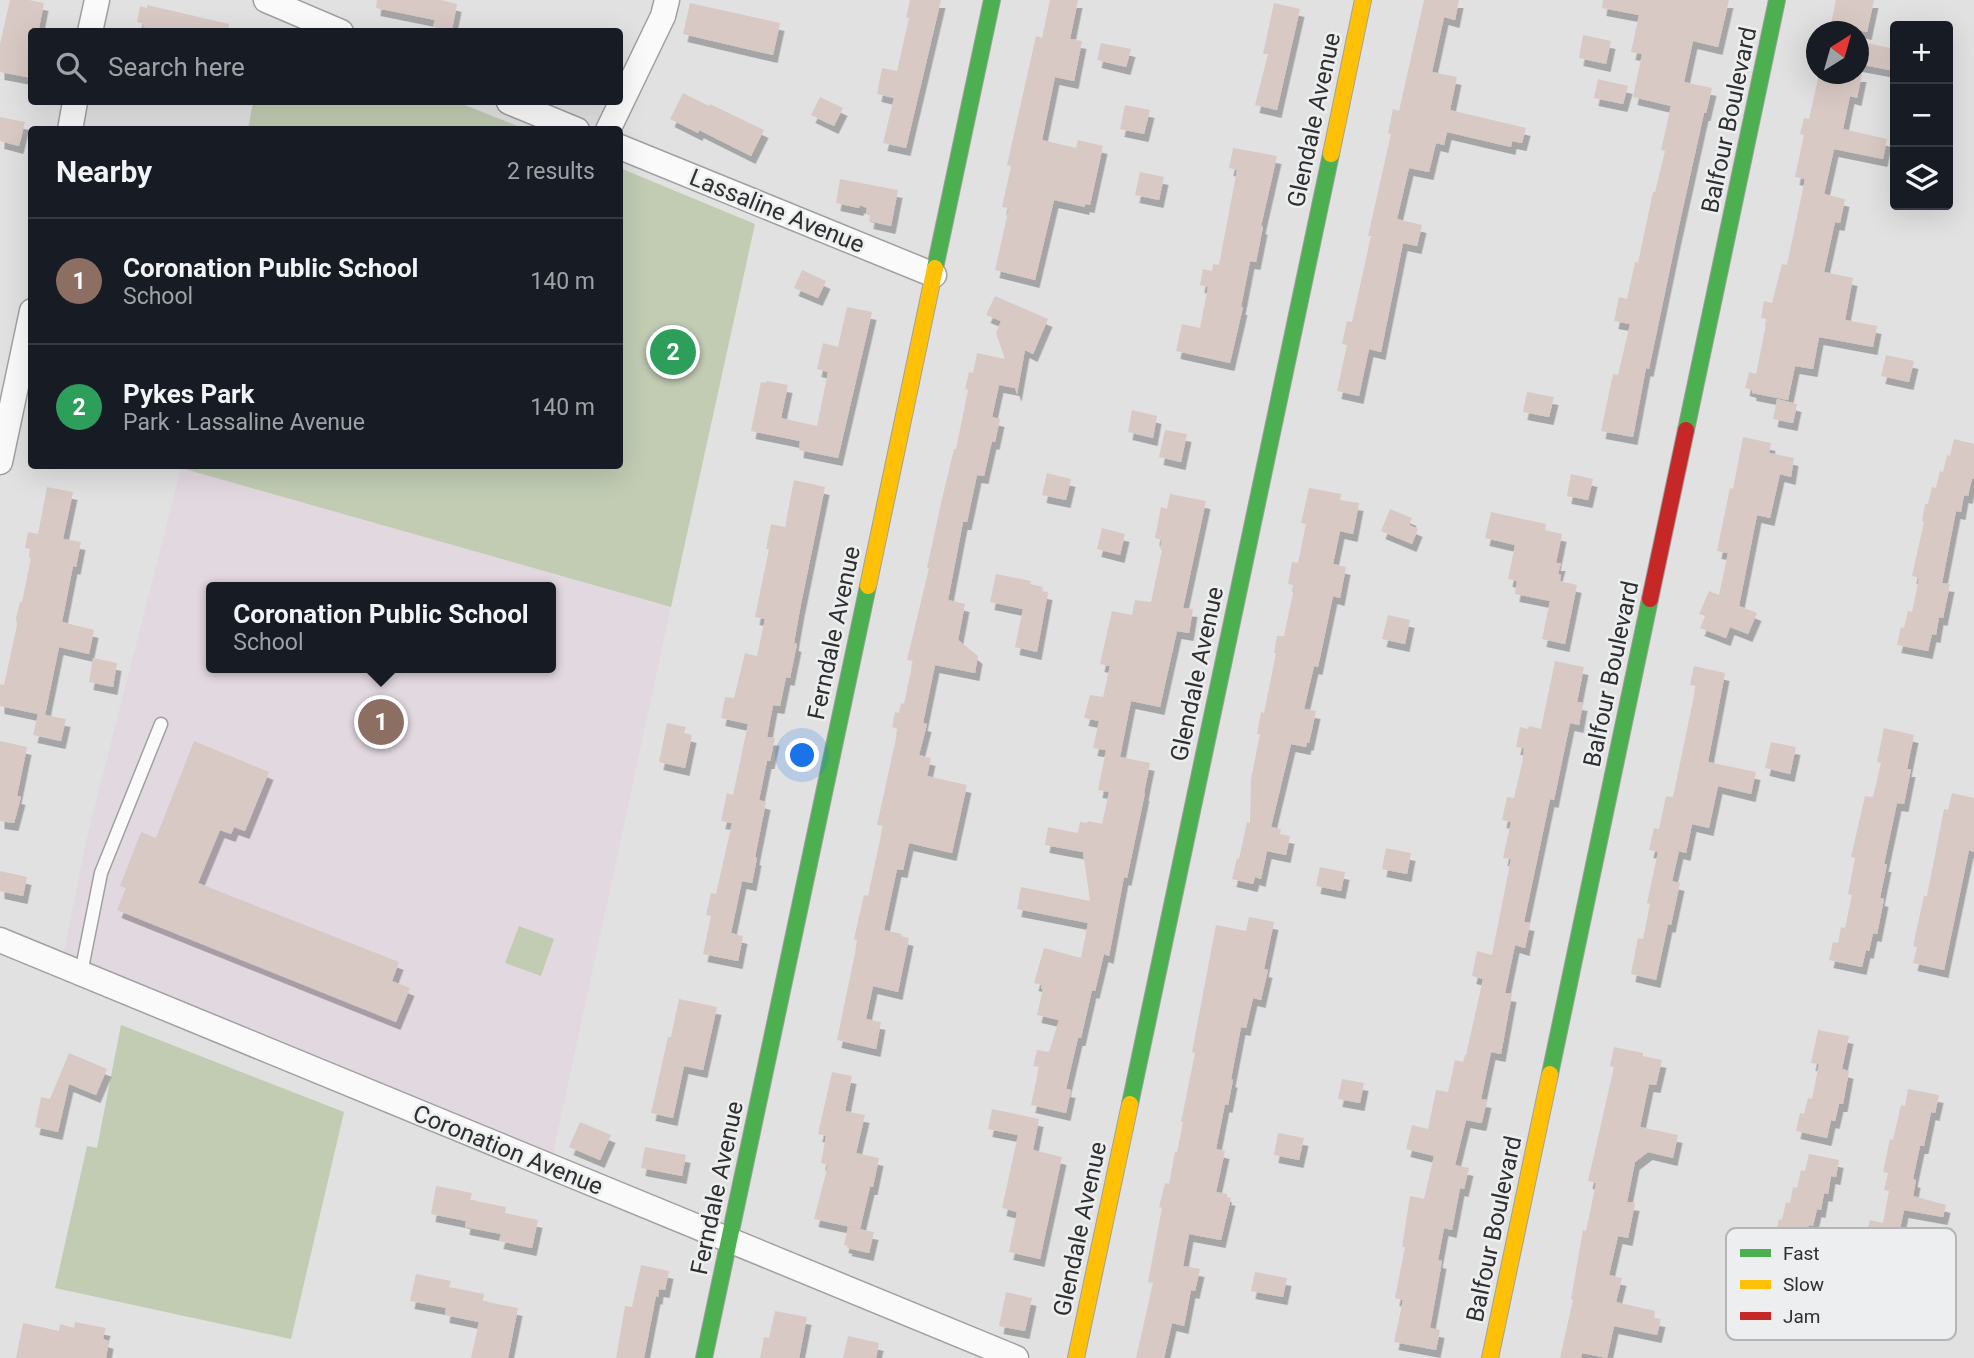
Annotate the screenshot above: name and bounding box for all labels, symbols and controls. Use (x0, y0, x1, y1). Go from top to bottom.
north arrow (1806, 21, 1869, 84)
map controls (1890, 21, 1953, 210)
button: + (1890, 21, 1953, 84)
street label: Balfour Boulevard (1696, 24, 1762, 216)
search box (28, 28, 623, 105)
street label: Glendale Avenue (1282, 30, 1346, 210)
icon: search (52, 48, 90, 86)
text: Search here (108, 52, 245, 82)
button: − (1890, 84, 1953, 147)
button: layers (1890, 147, 1953, 210)
text: Nearby (56, 154, 152, 189)
text: 2 results (507, 158, 595, 185)
street label: Lassaline Avenue (686, 163, 868, 259)
text: Coronation Public School (123, 253, 418, 283)
text: 1 (72, 268, 86, 295)
text: 140 m (530, 268, 595, 295)
text: School (123, 283, 193, 310)
pin: 2 (650, 326, 696, 378)
text: Pykes Park (123, 379, 254, 409)
text: 2 (72, 394, 86, 421)
text: 140 m (530, 394, 595, 421)
text: Park · Lassaline Avenue (123, 409, 365, 436)
street label: Ferndale Avenue (802, 544, 866, 722)
street label: Balfour Boulevard (1578, 578, 1644, 770)
popup (206, 582, 556, 673)
street label: Glendale Avenue (1165, 584, 1229, 764)
text: Coronation Public School (233, 599, 529, 629)
text: School (233, 629, 303, 656)
pin: 1 (358, 696, 404, 748)
your location (785, 738, 819, 772)
street label: Coronation Avenue (409, 1099, 607, 1201)
street label: Ferndale Avenue (685, 1099, 749, 1277)
street label: Balfour Boulevard (1461, 1133, 1527, 1325)
street label: Glendale Avenue (1048, 1139, 1112, 1319)
legend (1726, 1228, 1956, 1340)
text: Fast (1783, 1242, 1820, 1265)
text: Slow (1783, 1273, 1824, 1296)
text: Jam (1783, 1305, 1820, 1328)

